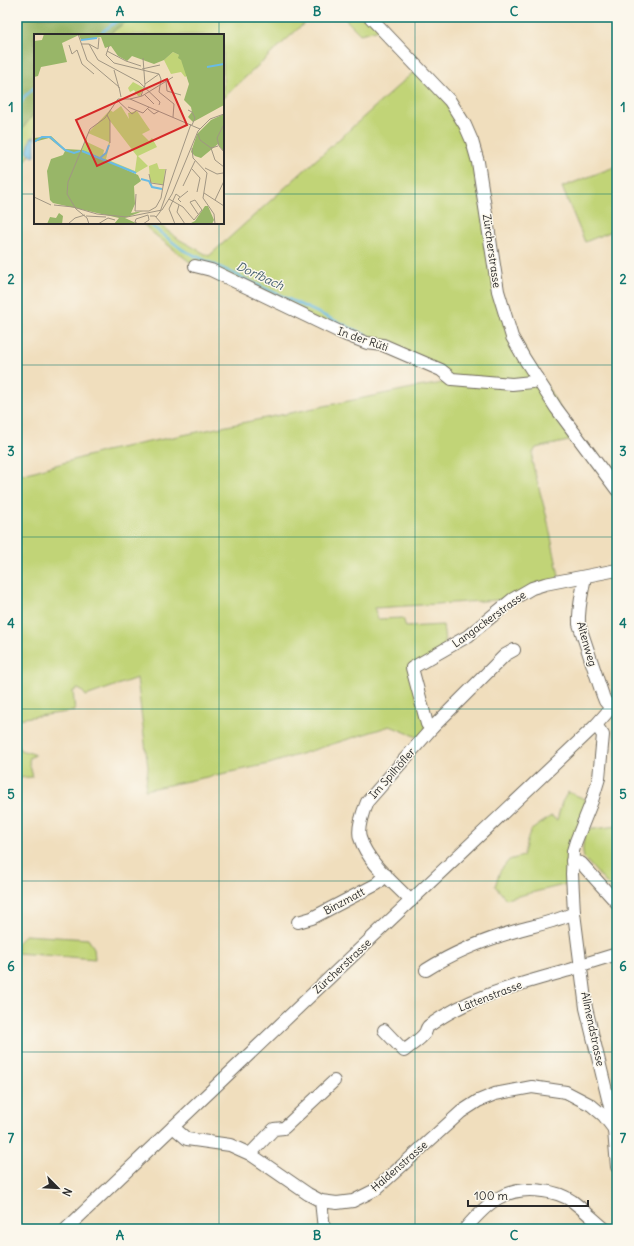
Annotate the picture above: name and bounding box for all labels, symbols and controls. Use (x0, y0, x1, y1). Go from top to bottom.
text: A (116, 3, 125, 20)
text: B (313, 3, 322, 20)
text: C (510, 3, 519, 20)
inset map (34, 34, 224, 224)
text: 1 (8, 99, 14, 116)
text: 1 (620, 99, 626, 116)
street label: Zürcherstrasse (480, 213, 504, 289)
water label: Dorfbach (234, 258, 287, 293)
text: 2 (7, 271, 15, 288)
text: 2 (619, 271, 627, 288)
street label: In der Rüti (336, 324, 390, 354)
text: 3 (7, 443, 15, 460)
text: 3 (619, 443, 627, 460)
street label: Langackerstrasse (449, 588, 529, 650)
text: 4 (7, 615, 15, 632)
text: 4 (619, 615, 627, 632)
street label: Altenweg (574, 620, 600, 668)
street label: Im Spilhöfler (366, 744, 418, 801)
text: 5 (7, 786, 15, 803)
text: 5 (619, 786, 627, 803)
street label: Binzmatt (321, 884, 367, 918)
street label: Zürcherstrasse (310, 935, 374, 997)
text: 6 (7, 958, 15, 975)
text: 6 (619, 958, 627, 975)
street label: Lättenstrasse (456, 977, 524, 1015)
street label: Allmendstrasse (578, 991, 608, 1068)
text: 7 (8, 1130, 15, 1147)
text: 7 (620, 1130, 627, 1147)
street label: Haldenstrasse (368, 1137, 430, 1194)
north arrow (38, 1168, 78, 1208)
scale bar (468, 1182, 588, 1208)
text: N (59, 1186, 75, 1198)
text: 100 m (474, 1188, 508, 1203)
text: A (116, 1227, 125, 1244)
text: B (313, 1227, 322, 1244)
text: C (510, 1227, 519, 1244)

